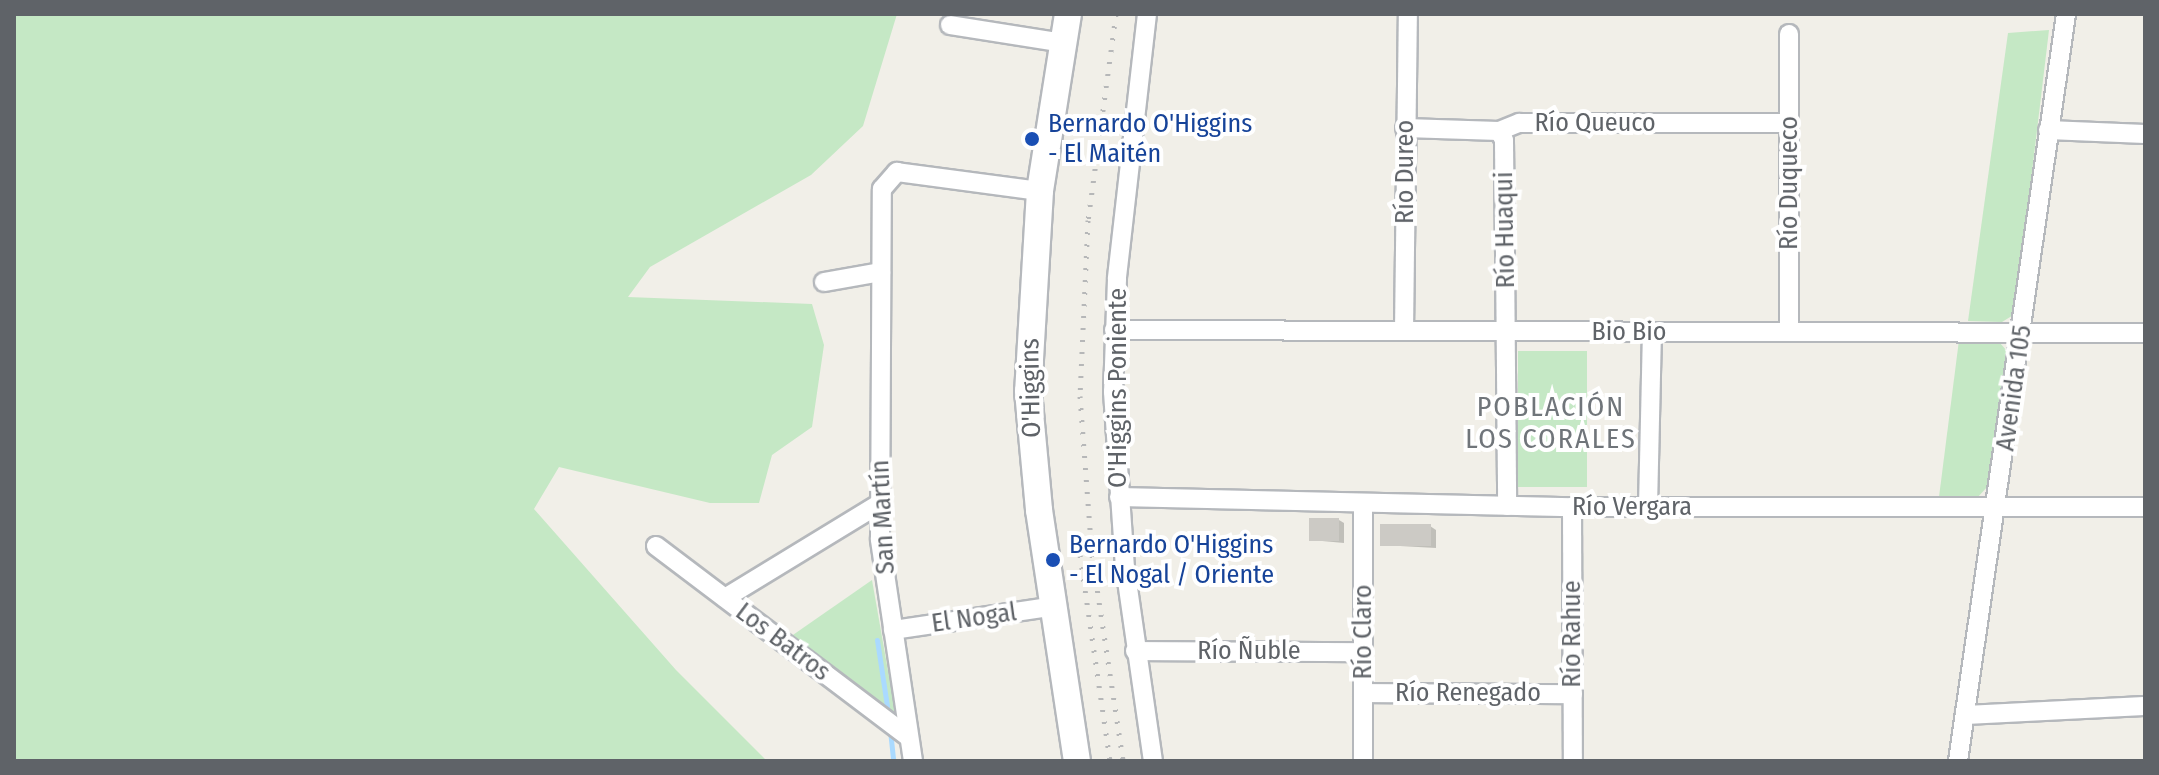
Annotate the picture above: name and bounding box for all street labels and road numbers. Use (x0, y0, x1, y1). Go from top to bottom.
street label: Río Queuco (1534, 107, 1656, 139)
street label: Río Duqueco (1773, 116, 1805, 250)
street label: Río Dureo (1389, 120, 1421, 224)
street label: Río Huaqui (1488, 171, 1522, 289)
street label: O'Higgins Poniente (1102, 288, 1134, 488)
street label: Bio Bio (1591, 316, 1667, 348)
street label: Avenida 105 (1990, 323, 2038, 453)
street label: O'Higgins (1015, 338, 1047, 438)
street label: San Martín (864, 459, 902, 575)
street label: Río Vergara (1572, 491, 1692, 523)
street label: Río Rahue (1556, 580, 1588, 688)
street label: Río Claro (1347, 585, 1379, 679)
street label: Los Batros (730, 596, 836, 688)
street label: El Nogal (929, 597, 1019, 639)
street label: Río Ñuble (1197, 635, 1301, 667)
street label: Río Renegado (1395, 677, 1541, 709)

